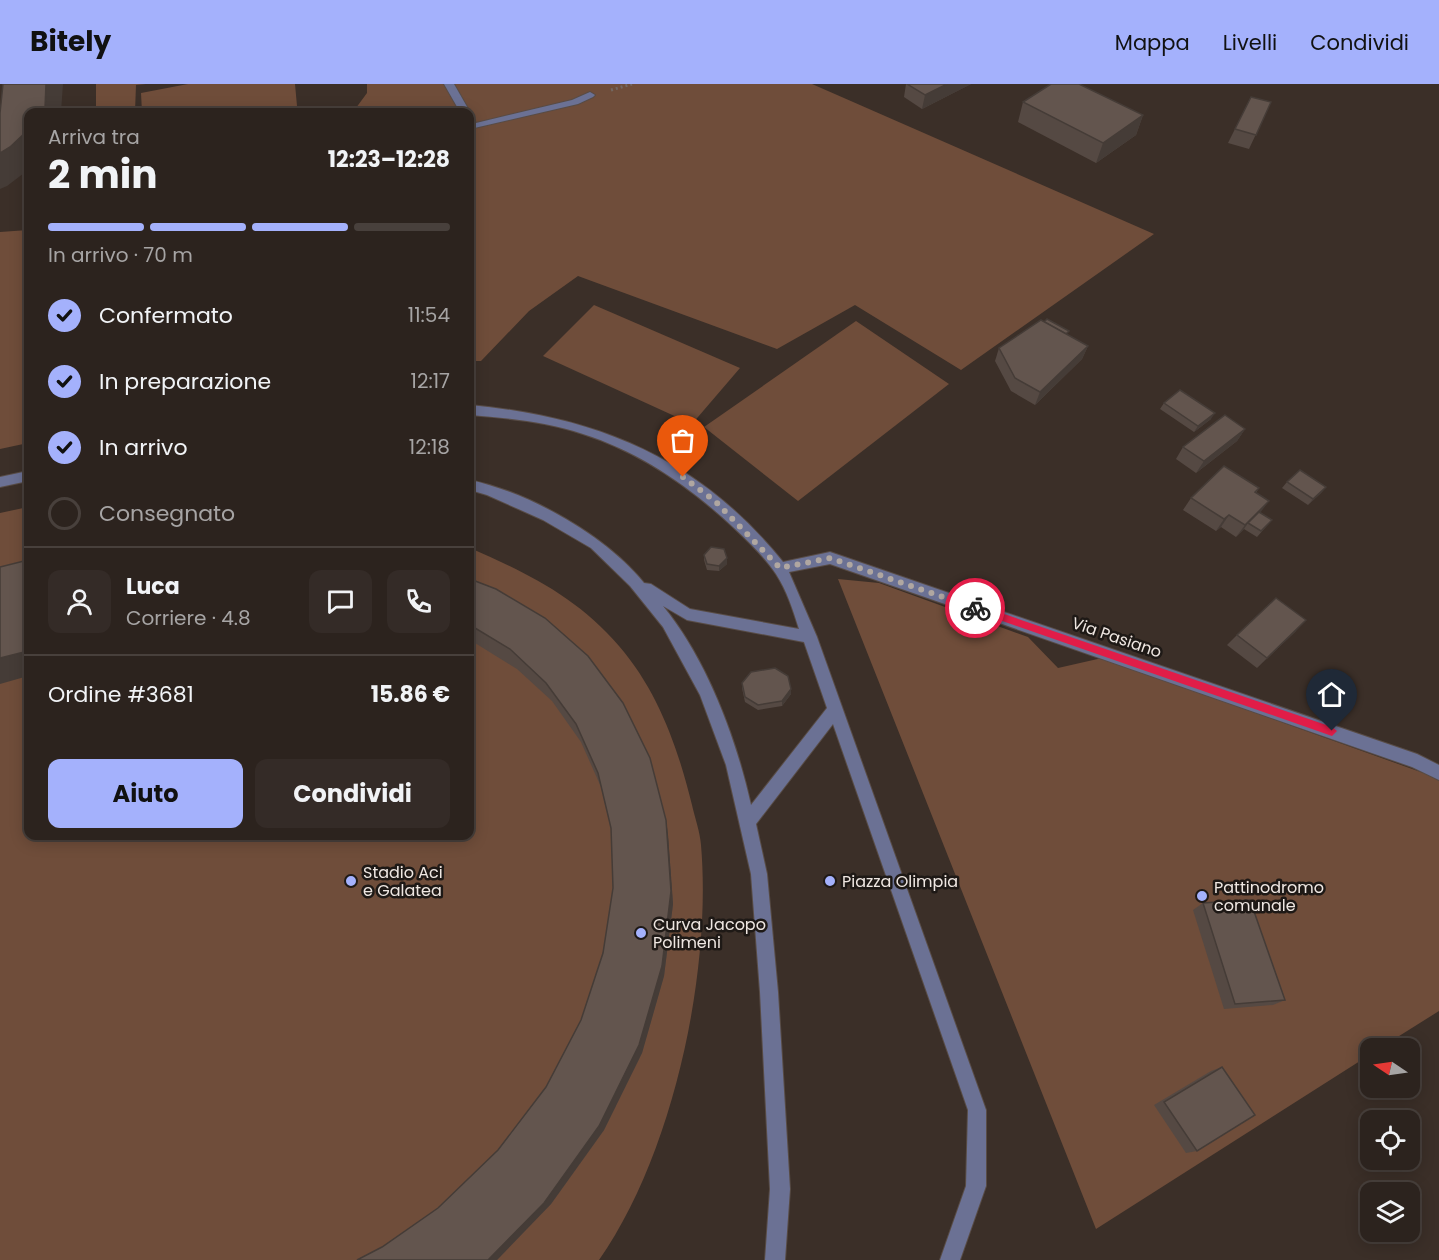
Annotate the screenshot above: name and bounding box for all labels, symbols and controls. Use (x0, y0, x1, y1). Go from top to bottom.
text: Bitely (30, 22, 111, 61)
text: Mappa (1115, 28, 1190, 57)
text: Livelli (1223, 28, 1277, 57)
text: Condividi (1310, 28, 1409, 57)
text: Arriva tra (48, 123, 140, 151)
text: 12:23–12:28 (328, 144, 450, 175)
text: 2 min (48, 147, 158, 202)
text: In arrivo · 70 m (48, 241, 193, 269)
icon: check (48, 299, 81, 332)
text: Confermato (99, 300, 233, 331)
text: 11:54 (408, 301, 450, 329)
icon: check (48, 365, 81, 398)
text: In preparazione (99, 366, 271, 397)
text: 12:17 (411, 367, 450, 395)
pin (657, 415, 708, 477)
icon: bag (666, 424, 699, 457)
icon: check (48, 431, 81, 464)
text: In arrivo (99, 432, 187, 463)
text: 12:18 (409, 433, 450, 461)
text: Consegnato (99, 498, 235, 529)
button: person (48, 570, 111, 633)
button: chat (309, 570, 372, 633)
button: phone (387, 570, 450, 633)
text: Luca (126, 571, 180, 602)
courier (945, 578, 1005, 638)
icon: bike (959, 592, 992, 625)
text: Corriere · 4.8 (126, 604, 251, 632)
street label: Via Pasiano (1069, 611, 1165, 664)
pin (1306, 669, 1357, 731)
icon: home (1315, 678, 1348, 711)
text: Ordine #3681 (48, 679, 194, 710)
text: 15.86 € (371, 679, 450, 710)
button: Aiuto (48, 759, 243, 828)
button: Condividi (255, 759, 450, 828)
place label: Stadio Aci e Galatea (363, 861, 443, 902)
place label: Piazza Olimpia (842, 870, 958, 893)
marker: Stadio Aci e Galatea (344, 874, 358, 888)
marker: Piazza Olimpia (823, 874, 837, 888)
place label: Pattinodromo comunale (1214, 876, 1324, 917)
marker: Pattinodromo comunale (1195, 889, 1209, 903)
place label: Curva Jacopo Polimeni (653, 913, 766, 954)
marker: Curva Jacopo Polimeni (634, 926, 648, 940)
north arrow (1360, 1038, 1420, 1098)
map controls (1360, 1038, 1420, 1242)
button: locate (1360, 1110, 1420, 1170)
button: layers (1360, 1182, 1420, 1242)

